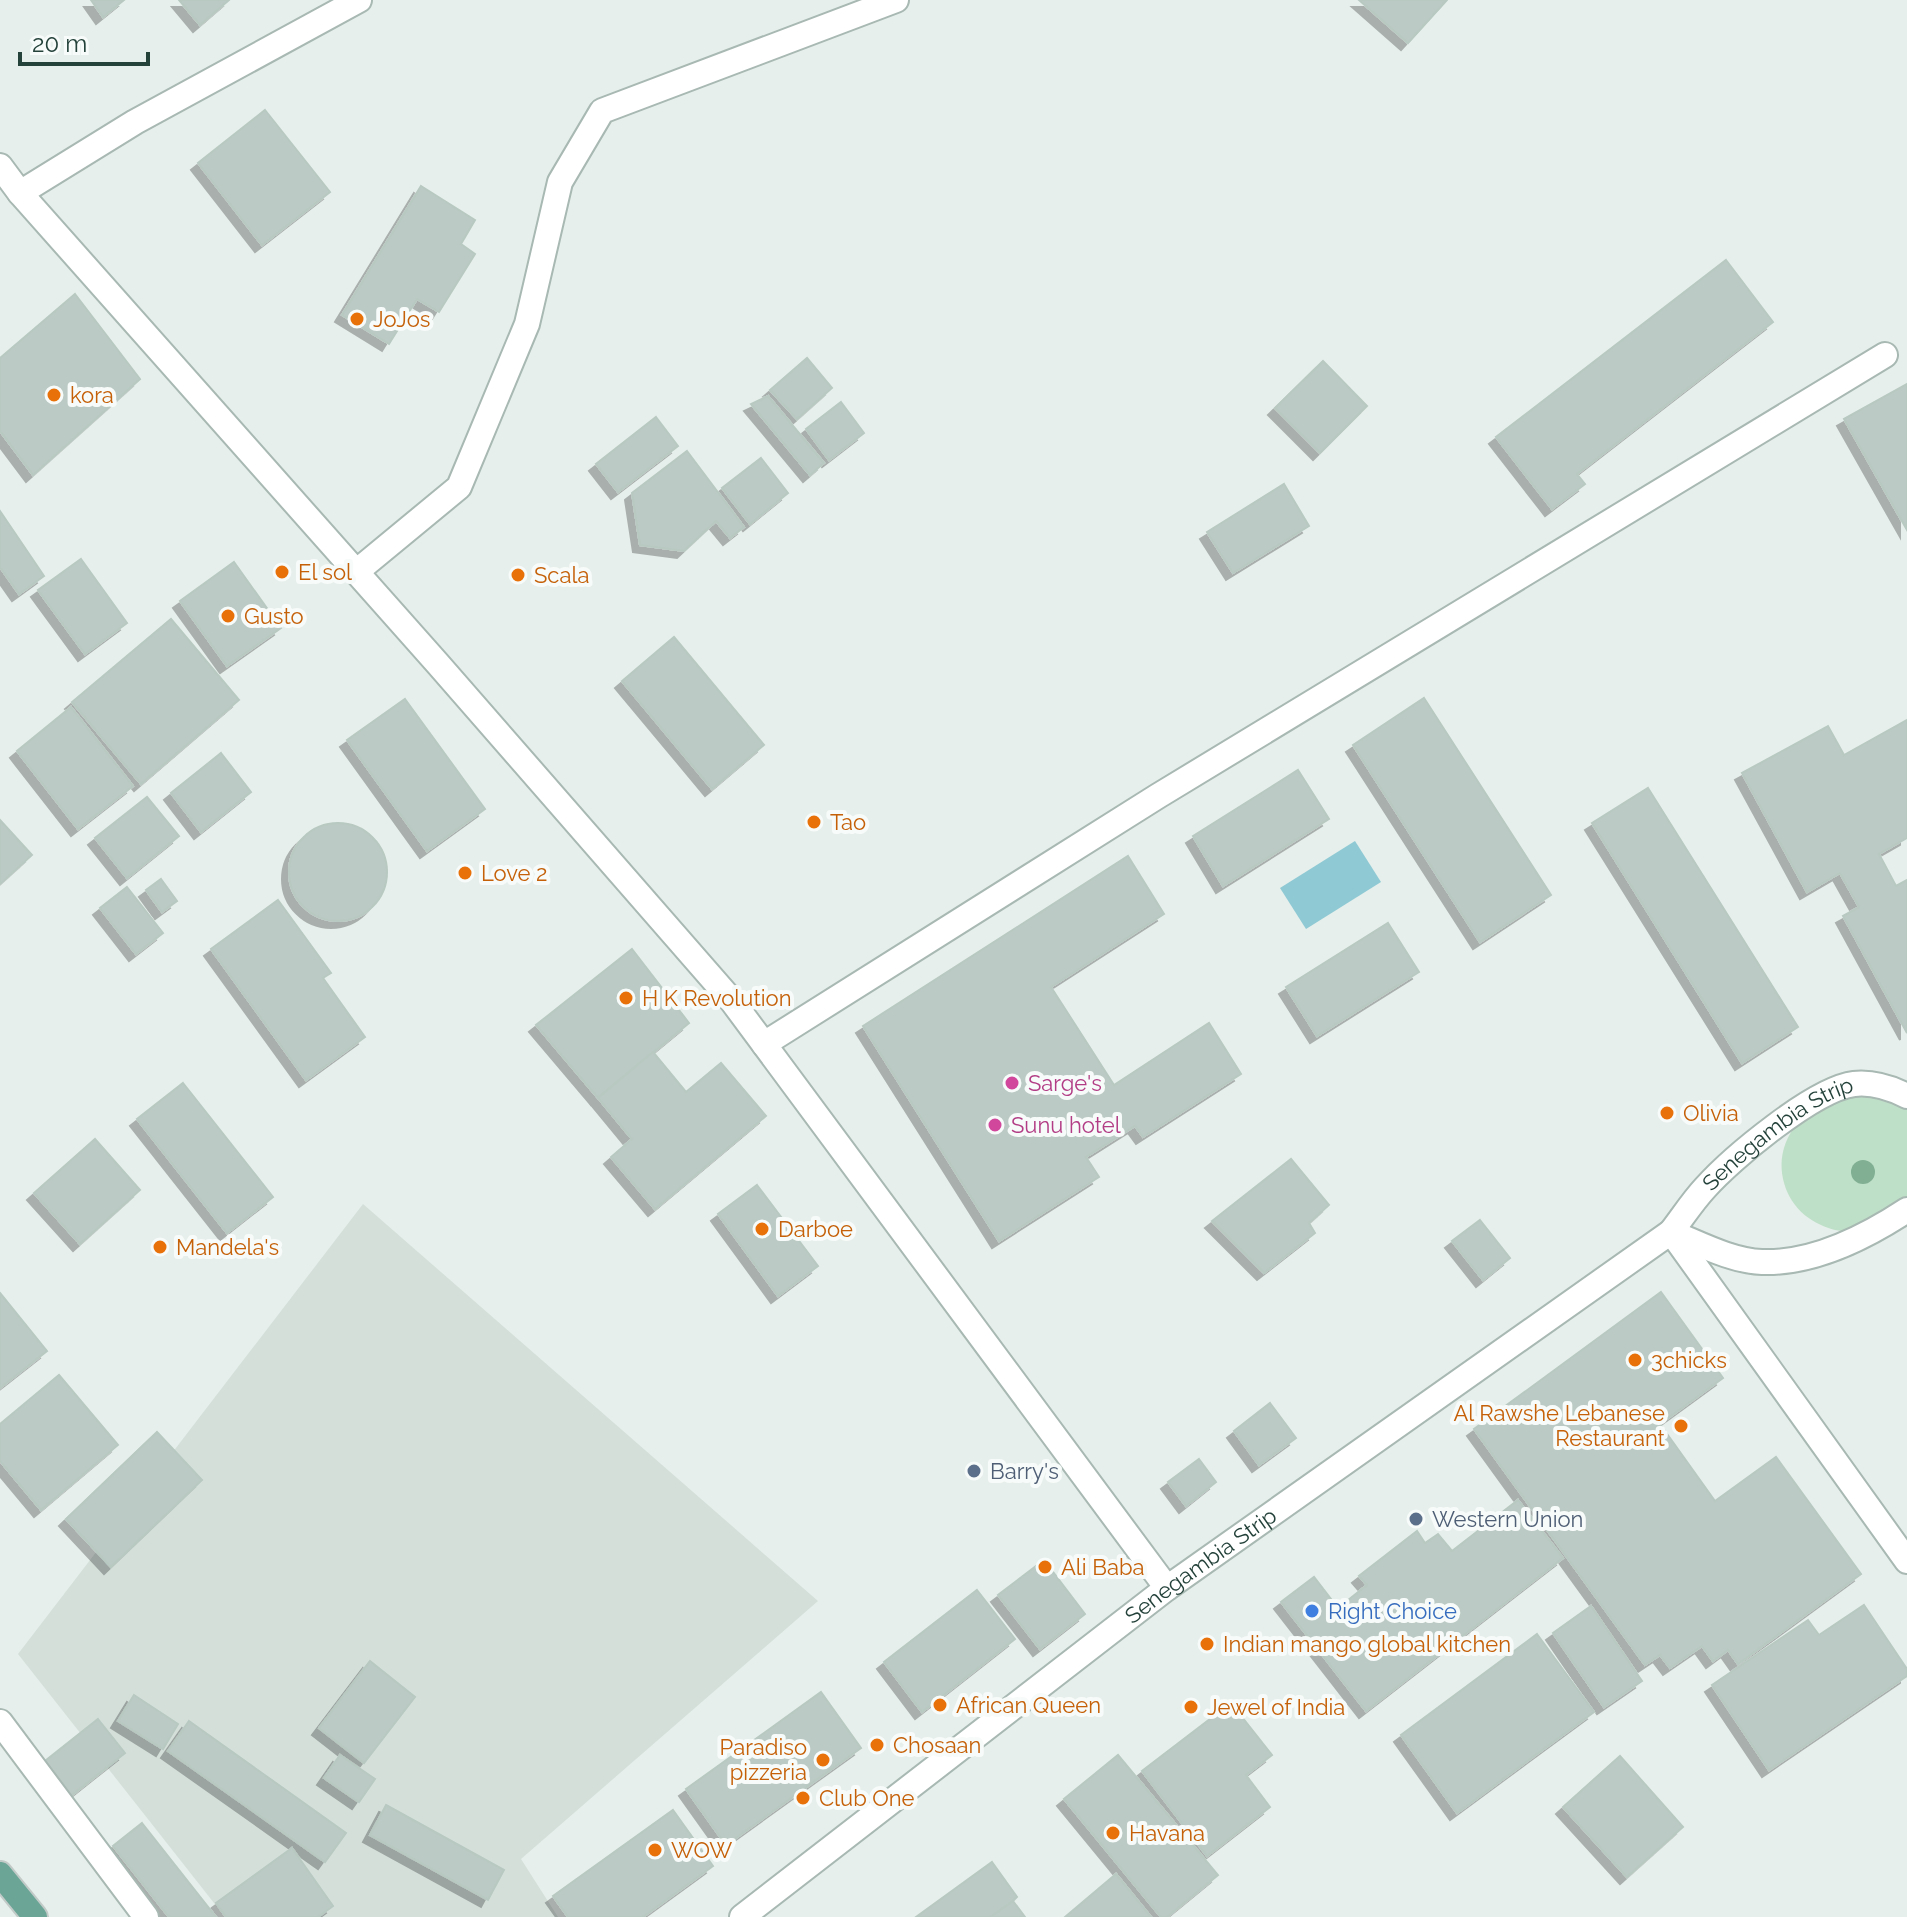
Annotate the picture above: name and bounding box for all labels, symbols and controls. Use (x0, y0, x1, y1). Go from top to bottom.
scale bar (20, 16, 148, 66)
text: 20 m (32, 29, 87, 58)
place label: JoJos (373, 306, 430, 332)
marker: JoJos (348, 310, 366, 328)
place label: kora (70, 382, 114, 408)
marker: kora (45, 386, 63, 404)
place label: El sol (298, 559, 352, 585)
place label: Scala (534, 562, 589, 588)
marker: El sol (273, 563, 291, 581)
marker: Scala (509, 566, 527, 584)
place label: Gusto (244, 603, 304, 629)
marker: Gusto (219, 607, 237, 625)
place label: Tao (830, 809, 866, 835)
marker: Tao (805, 813, 823, 831)
place label: Love 2 (481, 860, 548, 886)
marker: Love 2 (456, 864, 474, 882)
place label: H K Revolution (642, 985, 792, 1011)
marker: H K Revolution (617, 989, 635, 1007)
place label: Sarge's (1028, 1070, 1102, 1096)
street label: Senegambia Strip (1697, 1071, 1856, 1196)
marker: Sarge's (1003, 1074, 1021, 1092)
place label: Olivia (1683, 1100, 1739, 1126)
marker: Olivia (1658, 1104, 1676, 1122)
place label: Sunu hotel (1011, 1112, 1121, 1138)
marker: Sunu hotel (986, 1116, 1004, 1134)
place label: Darboe (778, 1216, 853, 1242)
marker: Darboe (753, 1220, 771, 1238)
place label: Mandela's (176, 1234, 279, 1260)
marker: Mandela's (151, 1238, 169, 1256)
place label: 3chicks (1651, 1347, 1727, 1373)
marker: 3chicks (1626, 1351, 1644, 1369)
place label: Al Rawshe Lebanese Restaurant (1453, 1400, 1666, 1451)
marker: Al Rawshe Lebanese Restaurant (1672, 1417, 1690, 1435)
place label: Barry's (990, 1458, 1059, 1484)
marker: Barry's (965, 1462, 983, 1480)
street label: Senegambia Strip (1120, 1502, 1281, 1629)
place label: Western Union (1432, 1506, 1583, 1532)
marker: Western Union (1407, 1510, 1425, 1528)
place label: Ali Baba (1061, 1554, 1144, 1580)
marker: Ali Baba (1036, 1558, 1054, 1576)
place label: Right Choice (1328, 1598, 1457, 1624)
marker: Right Choice (1303, 1602, 1321, 1620)
place label: Indian mango global kitchen (1223, 1631, 1511, 1657)
marker: Indian mango global kitchen (1198, 1635, 1216, 1653)
place label: African Queen (956, 1692, 1101, 1718)
place label: Jewel of India (1207, 1694, 1345, 1720)
marker: African Queen (931, 1696, 949, 1714)
marker: Jewel of India (1182, 1698, 1200, 1716)
place label: Chosaan (893, 1732, 981, 1758)
place label: Paradiso pizzeria (720, 1734, 807, 1785)
marker: Chosaan (868, 1736, 886, 1754)
marker: Paradiso pizzeria (814, 1751, 832, 1769)
place label: Club One (819, 1785, 915, 1811)
marker: Club One (794, 1789, 812, 1807)
place label: Havana (1129, 1820, 1205, 1846)
marker: Havana (1104, 1824, 1122, 1842)
place label: WOW (671, 1837, 732, 1863)
marker: WOW (646, 1841, 664, 1859)

